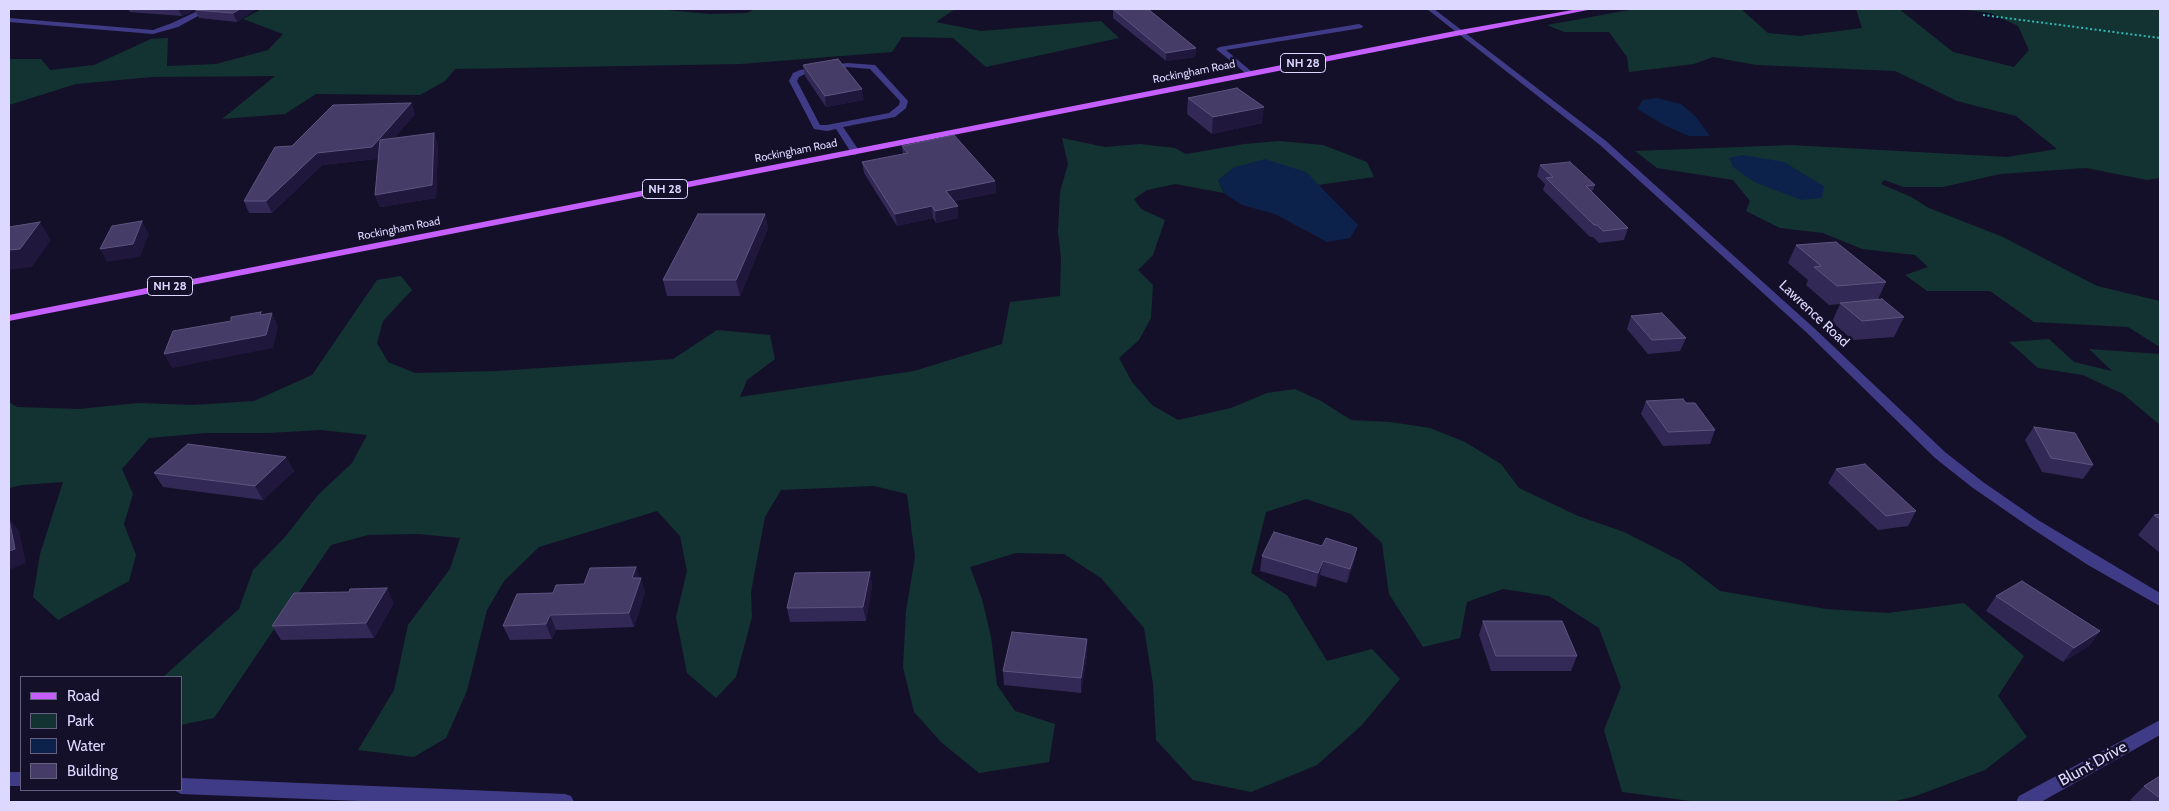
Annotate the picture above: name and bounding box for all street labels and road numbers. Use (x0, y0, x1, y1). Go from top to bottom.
road number: NH 28 (1280, 54, 1326, 72)
street label: Rockingham Road (1152, 58, 1236, 86)
street label: Rockingham Road (754, 137, 838, 165)
road number: NH 28 (642, 180, 688, 198)
street label: Rockingham Road (357, 215, 441, 243)
road number: NH 28 (148, 276, 192, 296)
street label: Lawrence Road (1775, 277, 1853, 351)
street label: Blunt Drive (2055, 737, 2131, 791)

